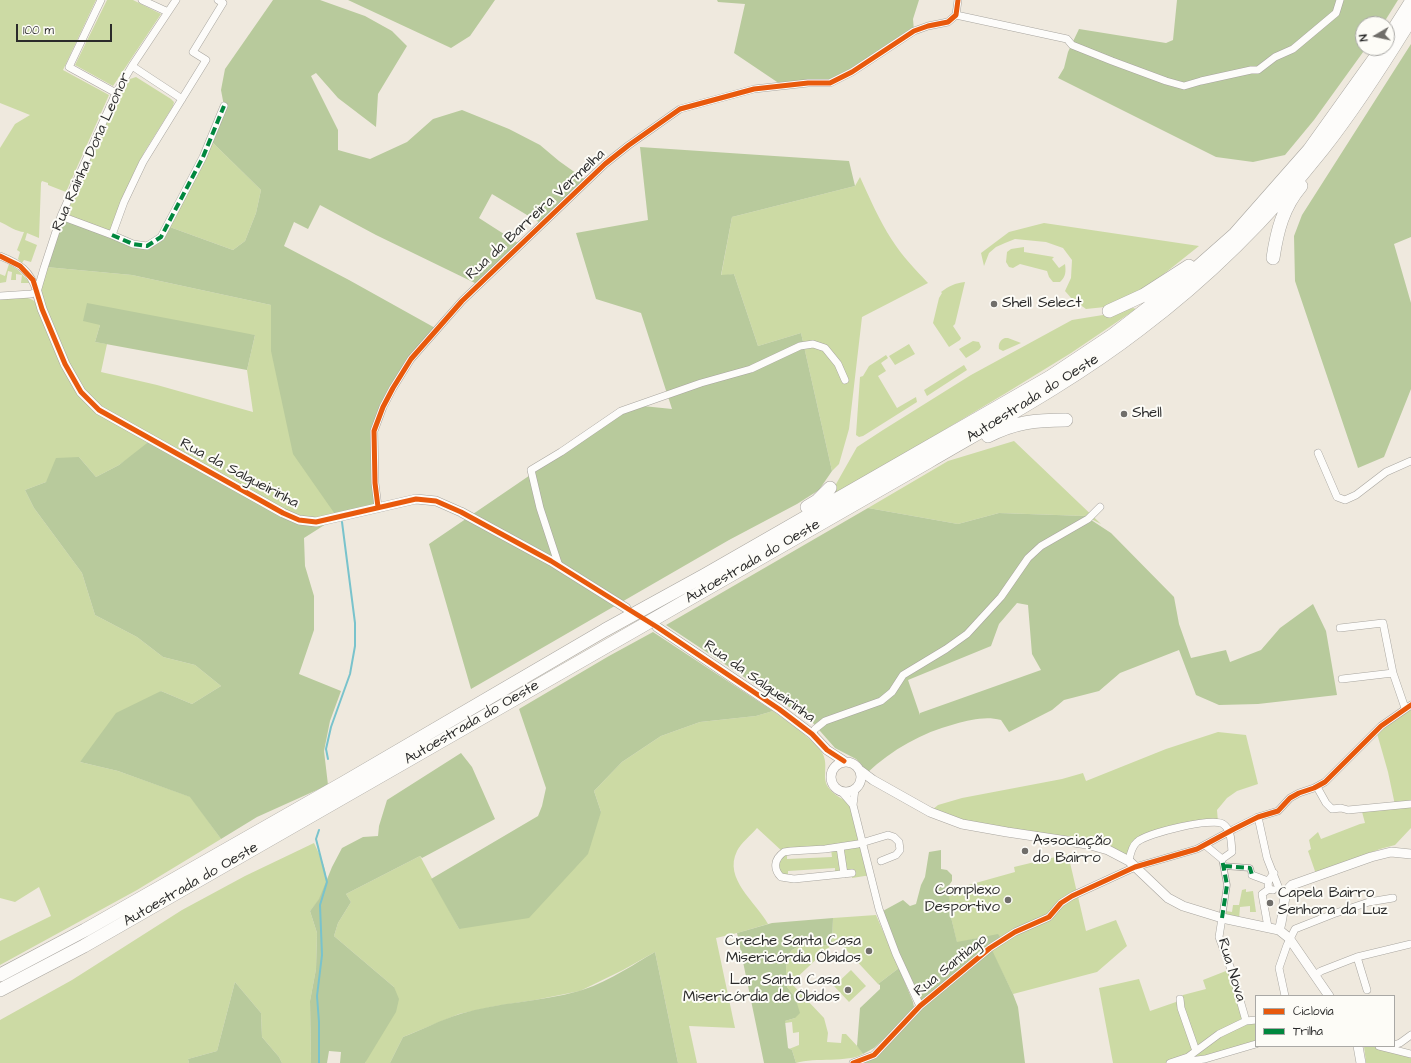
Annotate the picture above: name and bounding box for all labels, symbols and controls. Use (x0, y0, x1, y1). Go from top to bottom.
scale bar (18, 16, 114, 42)
north arrow (1355, 16, 1395, 56)
text: 100 m (23, 22, 54, 39)
text: N (1356, 33, 1372, 42)
street label: Rua Rainha Dona Leonor (49, 70, 135, 234)
street label: Rua da Barreira Vermelha (463, 146, 609, 284)
place label: Shell Select (1002, 295, 1082, 313)
marker: Shell Select (989, 299, 999, 309)
street label: Autoestrada do Oeste (963, 351, 1103, 447)
place label: Shell (1132, 405, 1162, 423)
marker: Shell (1119, 409, 1129, 419)
street label: Rua da Salgueirinha (177, 435, 301, 513)
street label: Autoestrada do Oeste (682, 516, 824, 608)
street label: Rua da Salgueirinha (700, 637, 818, 727)
street label: Autoestrada do Oeste (401, 677, 543, 769)
place label: Associação do Bairro (1033, 833, 1111, 868)
street label: Autoestrada do Oeste (120, 839, 262, 931)
marker: Associação do Bairro (1020, 846, 1030, 856)
place label: Complexo Desportivo (925, 882, 1000, 917)
place label: Capela Bairro Senhora da Luz (1278, 885, 1388, 920)
marker: Complexo Desportivo (1003, 895, 1013, 905)
marker: Capela Bairro Senhora da Luz (1265, 898, 1275, 908)
street label: Rua Santiago (911, 931, 991, 1001)
place label: Creche Santa Casa Misericórdia Óbidos (725, 933, 861, 968)
street label: Rua Nova (1213, 936, 1249, 1004)
marker: Creche Santa Casa Misericórdia Óbidos (864, 946, 874, 956)
place label: Lar Santa Casa Misericórdia de Óbidos (683, 972, 840, 1007)
marker: Lar Santa Casa Misericórdia de Óbidos (843, 985, 853, 995)
legend (1255, 995, 1395, 1047)
text: Ciclovia (1293, 1003, 1334, 1020)
text: Trilha (1293, 1023, 1323, 1040)

